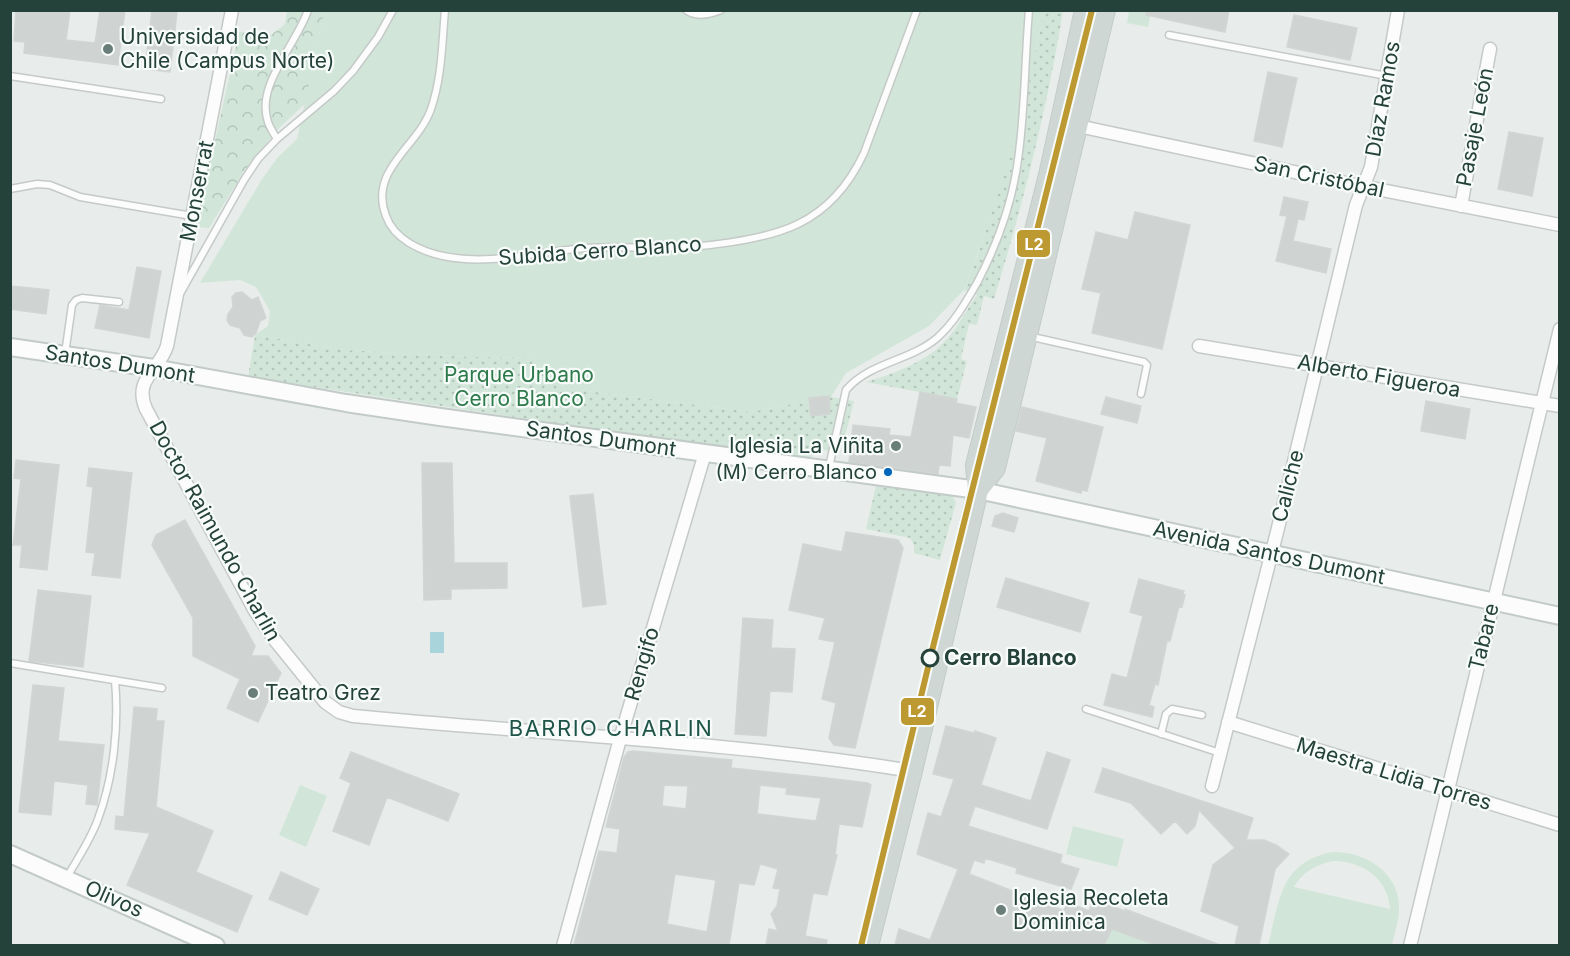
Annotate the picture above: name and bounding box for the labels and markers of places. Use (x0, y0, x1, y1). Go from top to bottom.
place label: Universidad de Chile (Campus Norte) (120, 24, 335, 73)
marker: Universidad de Chile (Campus Norte) (101, 42, 115, 56)
place label: Iglesia La Viñita (729, 433, 884, 458)
marker: Iglesia La Viñita (889, 439, 903, 453)
place label: (M) Cerro Blanco (715, 460, 877, 484)
marker: (M) Cerro Blanco (882, 466, 894, 478)
place label: Cerro Blanco (944, 645, 1077, 670)
marker: Cerro Blanco (921, 649, 939, 667)
place label: Teatro Grez (265, 680, 381, 705)
marker: Teatro Grez (246, 686, 260, 700)
place label: Iglesia Recoleta Dominica (1013, 885, 1169, 934)
marker: Iglesia Recoleta Dominica (994, 903, 1008, 917)

